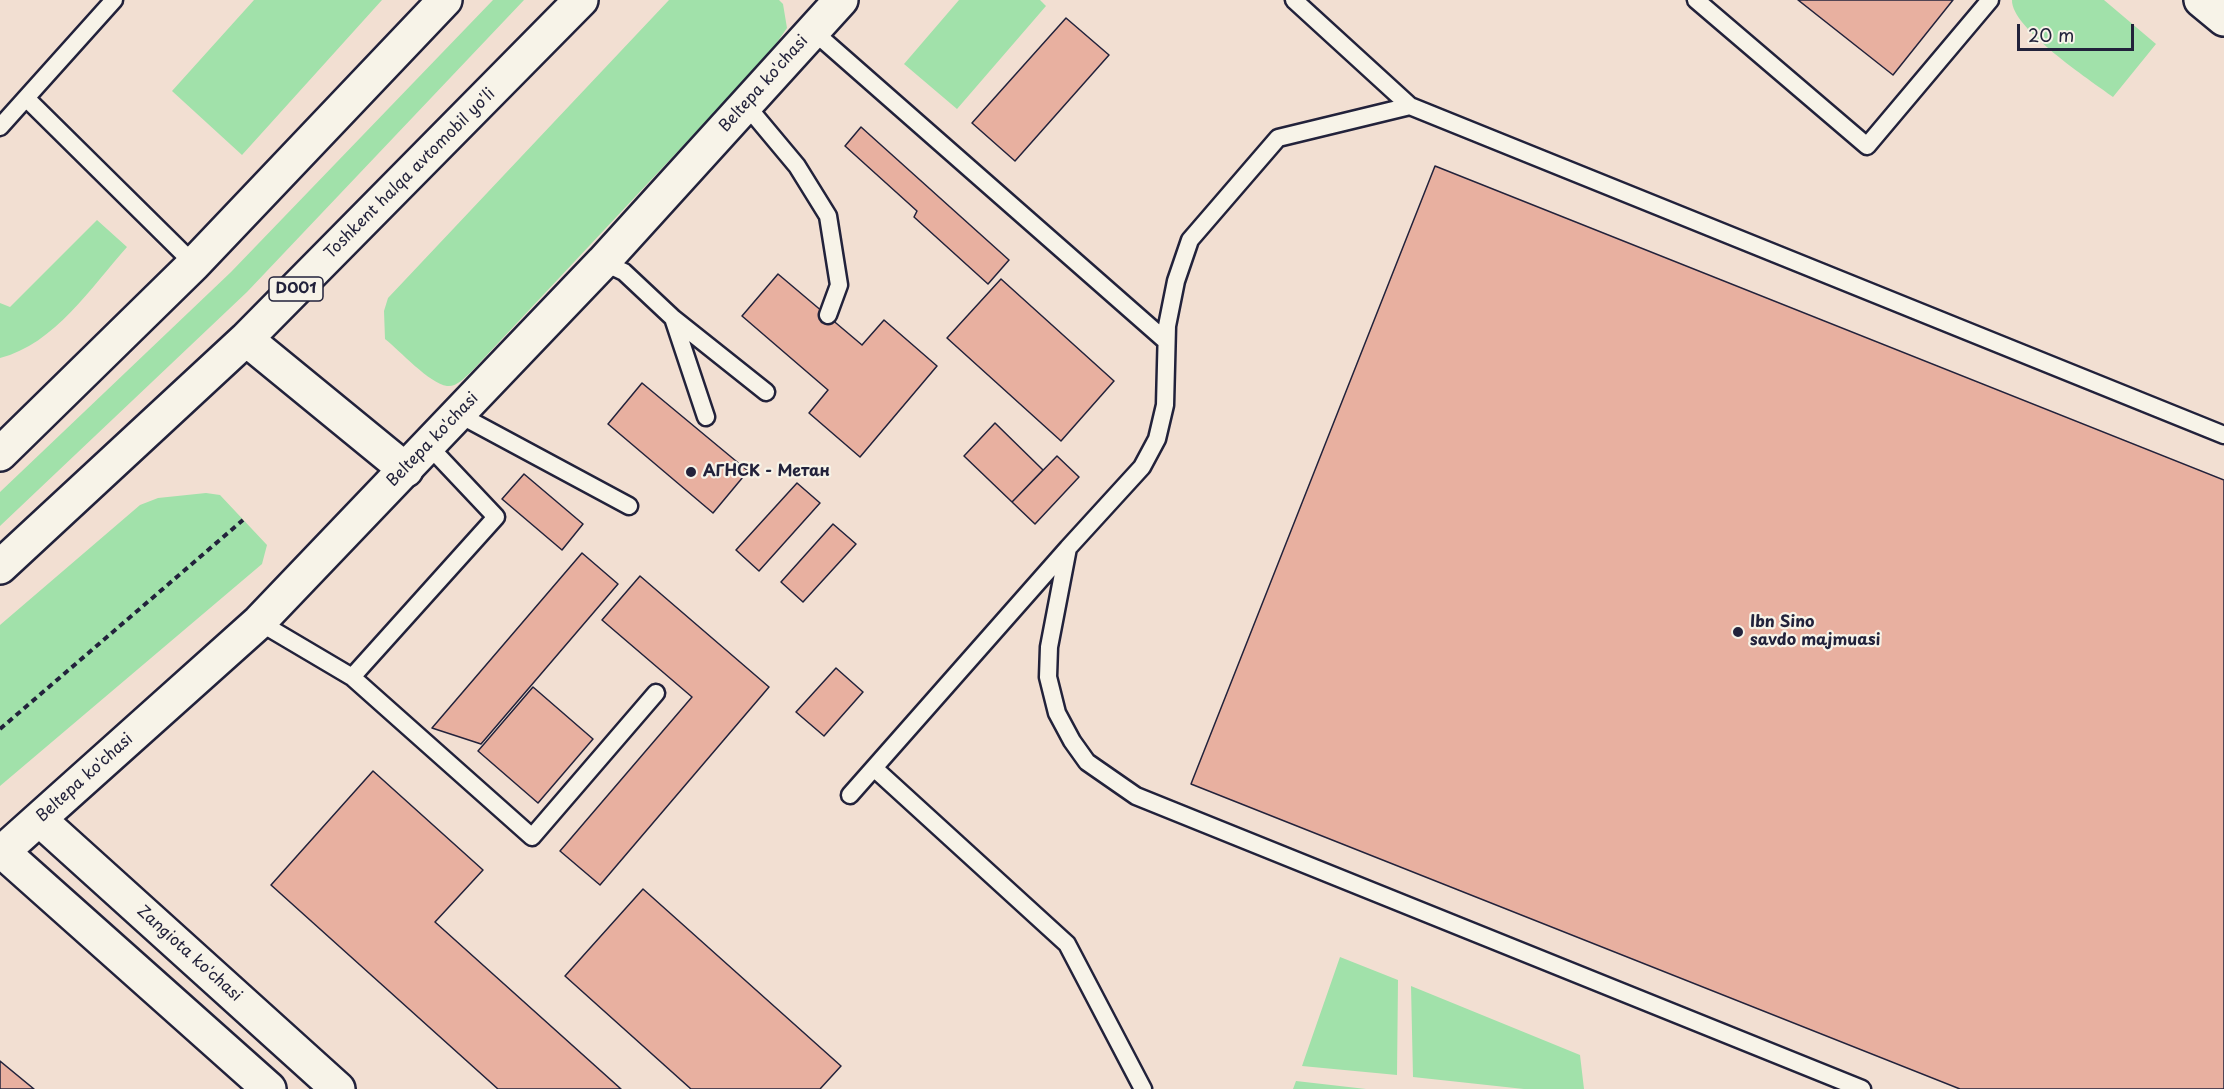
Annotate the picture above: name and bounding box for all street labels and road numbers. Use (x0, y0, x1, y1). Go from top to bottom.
street label: Beltepa ko'chasi (716, 32, 812, 136)
street label: Toshkent halqa avtomobil yo'li (321, 85, 499, 263)
road number: D001 (269, 277, 323, 301)
street label: Beltepa ko'chasi (383, 389, 483, 491)
street label: Beltepa ko'chasi (33, 730, 137, 826)
street label: Zangiota ko'chasi (133, 902, 245, 1006)

